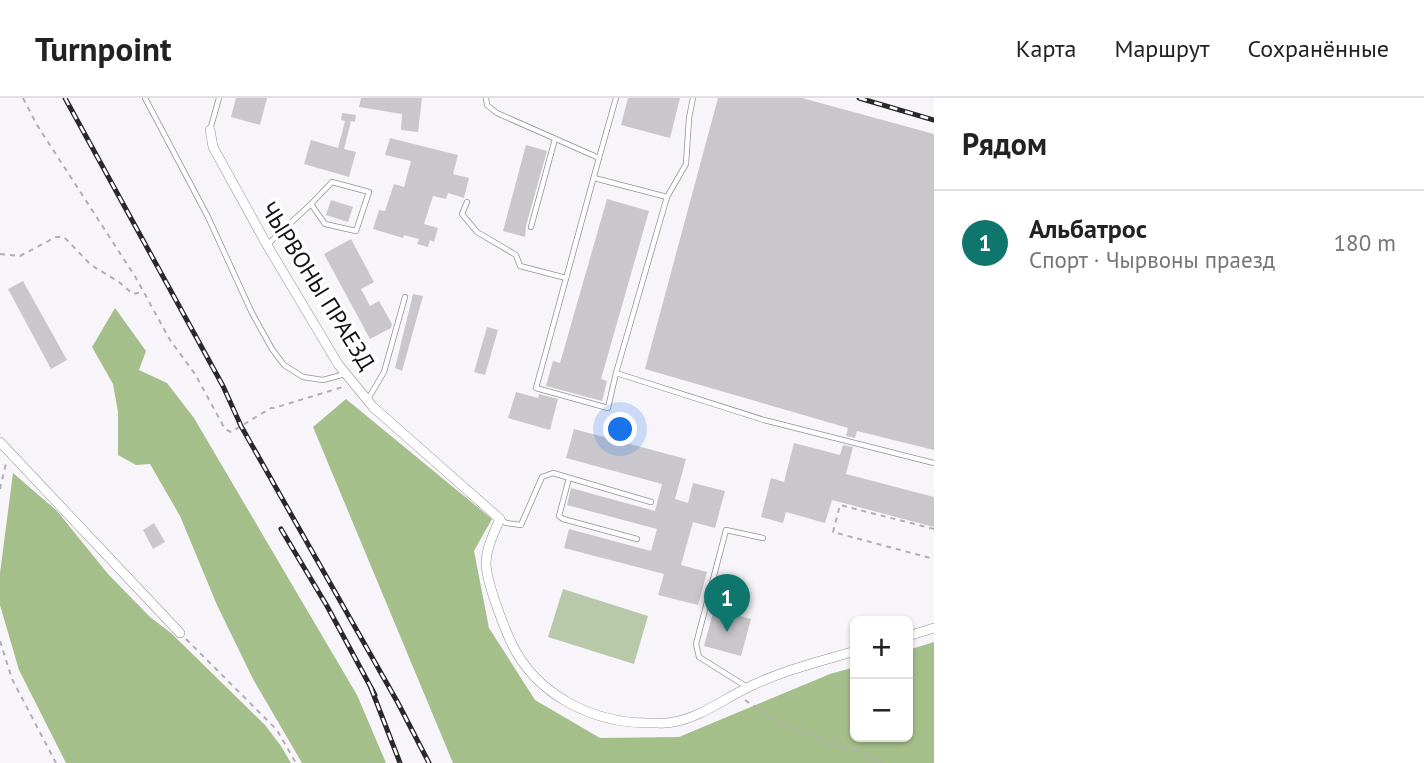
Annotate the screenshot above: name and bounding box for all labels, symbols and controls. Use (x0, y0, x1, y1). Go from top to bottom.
text: Turnpoint (35, 27, 172, 70)
text: Карта (1016, 33, 1076, 64)
text: Маршрут (1114, 33, 1209, 64)
text: Сохранённые (1247, 33, 1389, 64)
text: Рядом (962, 124, 1047, 163)
street label: ЧЫРВОНЫ ПРАЕЗД (255, 196, 382, 375)
text: Альбатрос (1029, 212, 1147, 245)
text: 1 (978, 228, 992, 257)
text: 180 m (1334, 228, 1396, 257)
text: Спорт · Чырвоны праезд (1029, 245, 1275, 274)
your location (603, 412, 637, 446)
pin: 1 (704, 574, 750, 632)
map controls (850, 616, 913, 742)
button: + (850, 616, 913, 679)
button: − (850, 679, 913, 742)

